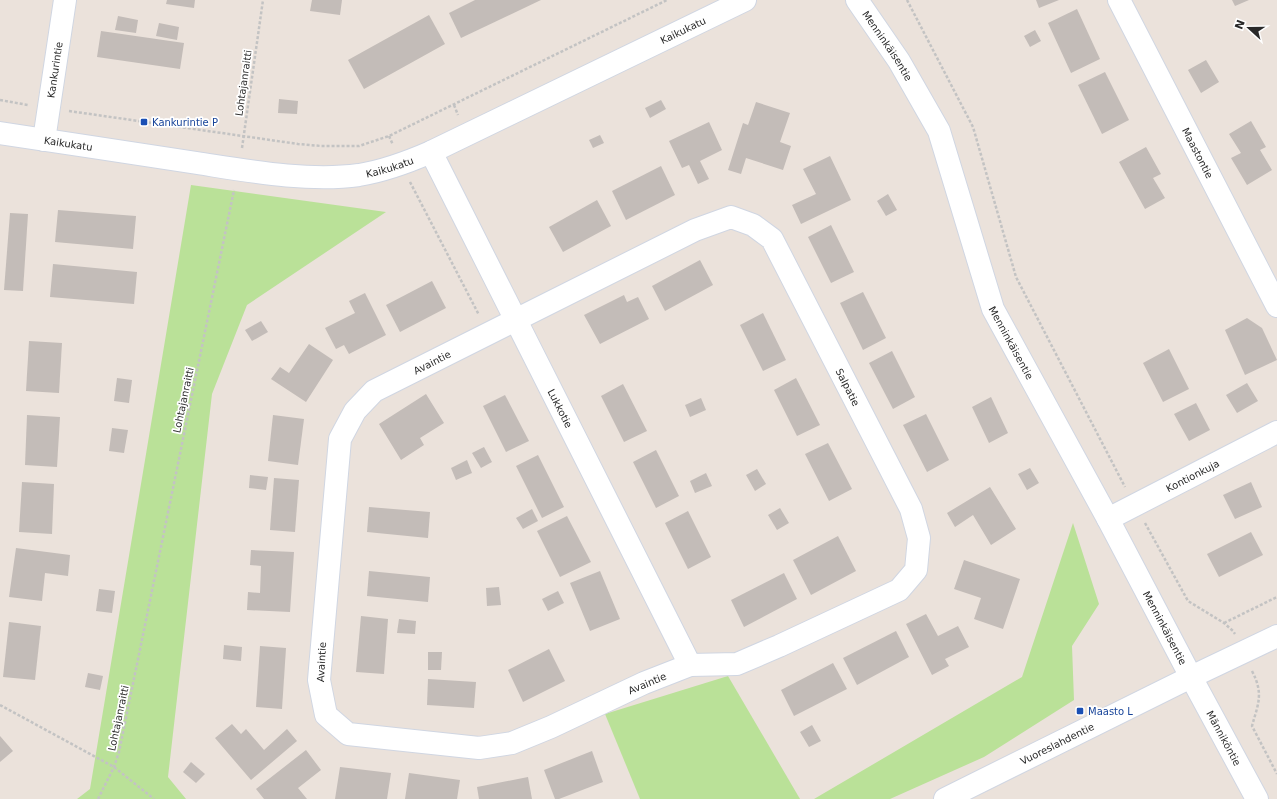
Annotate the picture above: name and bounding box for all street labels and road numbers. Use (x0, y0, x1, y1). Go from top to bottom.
street label: Menninkäisentie (860, 9, 914, 83)
street label: Kaikukatu (659, 15, 708, 46)
street label: Kankurintie (45, 41, 65, 99)
street label: Lohtajanraitti (233, 49, 254, 117)
street label: Maastontie (1180, 126, 1215, 180)
street label: Kaikukatu (43, 135, 93, 153)
street label: Kaikukatu (365, 155, 415, 180)
street label: Menninkäisentie (987, 304, 1035, 381)
street label: Avaintie (412, 348, 453, 376)
street label: Lohtajanraitti (171, 366, 196, 434)
street label: Salpatie (833, 367, 862, 408)
street label: Lukkotie (546, 387, 574, 430)
street label: Kontionkuja (1164, 458, 1221, 494)
street label: Menninkäisentie (1141, 589, 1189, 667)
street label: Avaintie (315, 642, 328, 682)
street label: Avaintie (627, 671, 668, 696)
street label: Lohtajanraitti (106, 684, 131, 752)
street label: Männiköntie (1204, 709, 1243, 768)
street label: Vuoreslahdentie (1019, 721, 1096, 767)

